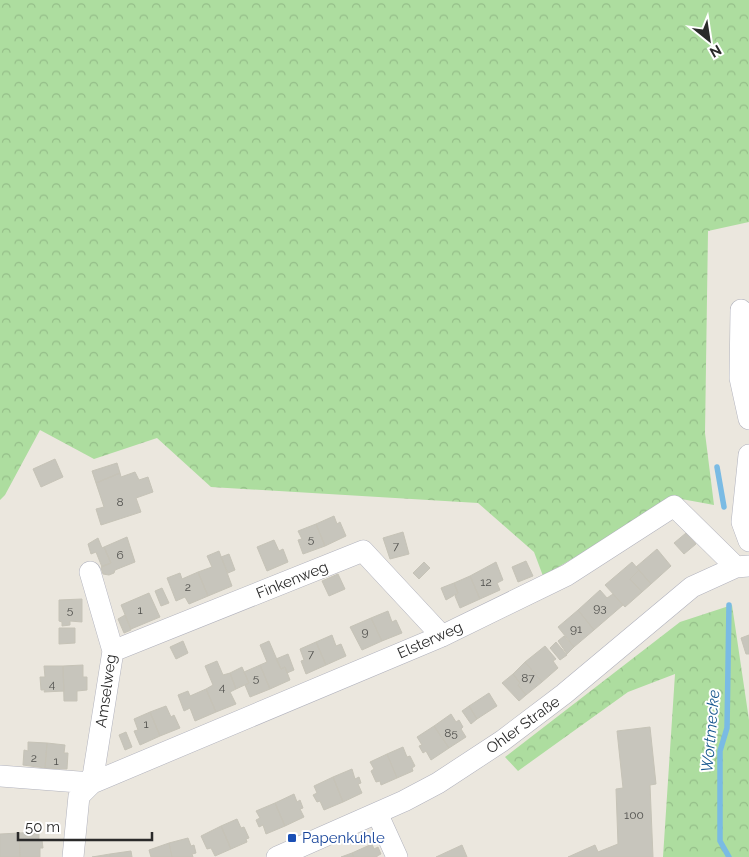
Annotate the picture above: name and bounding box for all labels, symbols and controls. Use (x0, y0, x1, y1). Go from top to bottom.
north arrow (684, 15, 734, 65)
text: N (707, 42, 724, 61)
house number: 8 (116, 495, 124, 509)
house number: 5 (308, 532, 315, 546)
house number: 7 (393, 539, 400, 553)
house number: 6 (116, 548, 124, 562)
street label: Finkenweg (253, 557, 331, 603)
house number: 12 (480, 575, 492, 589)
house number: 2 (185, 580, 191, 594)
house number: 93 (593, 601, 607, 615)
house number: 5 (67, 603, 74, 617)
house number: 1 (137, 603, 143, 617)
street label: Elsterweg (395, 618, 465, 662)
house number: 91 (570, 622, 582, 636)
house number: 9 (361, 625, 369, 639)
house number: 7 (308, 647, 315, 661)
street label: Amselweg (92, 653, 120, 729)
house number: 5 (253, 671, 260, 685)
house number: 87 (521, 671, 535, 685)
house number: 4 (49, 677, 56, 691)
house number: 4 (219, 680, 226, 694)
water label: Wortmecke (697, 689, 724, 773)
street label: Ohler Straße (483, 692, 563, 758)
house number: 1 (143, 717, 149, 731)
house number: 85 (444, 726, 458, 740)
house number: 2 (31, 751, 37, 765)
house number: 1 (53, 754, 59, 768)
house number: 100 (624, 808, 644, 822)
scale bar (18, 810, 151, 842)
text: 50 m (25, 818, 60, 836)
place label: Papenkuhle (302, 829, 385, 847)
marker: Papenkuhle (286, 832, 298, 844)

